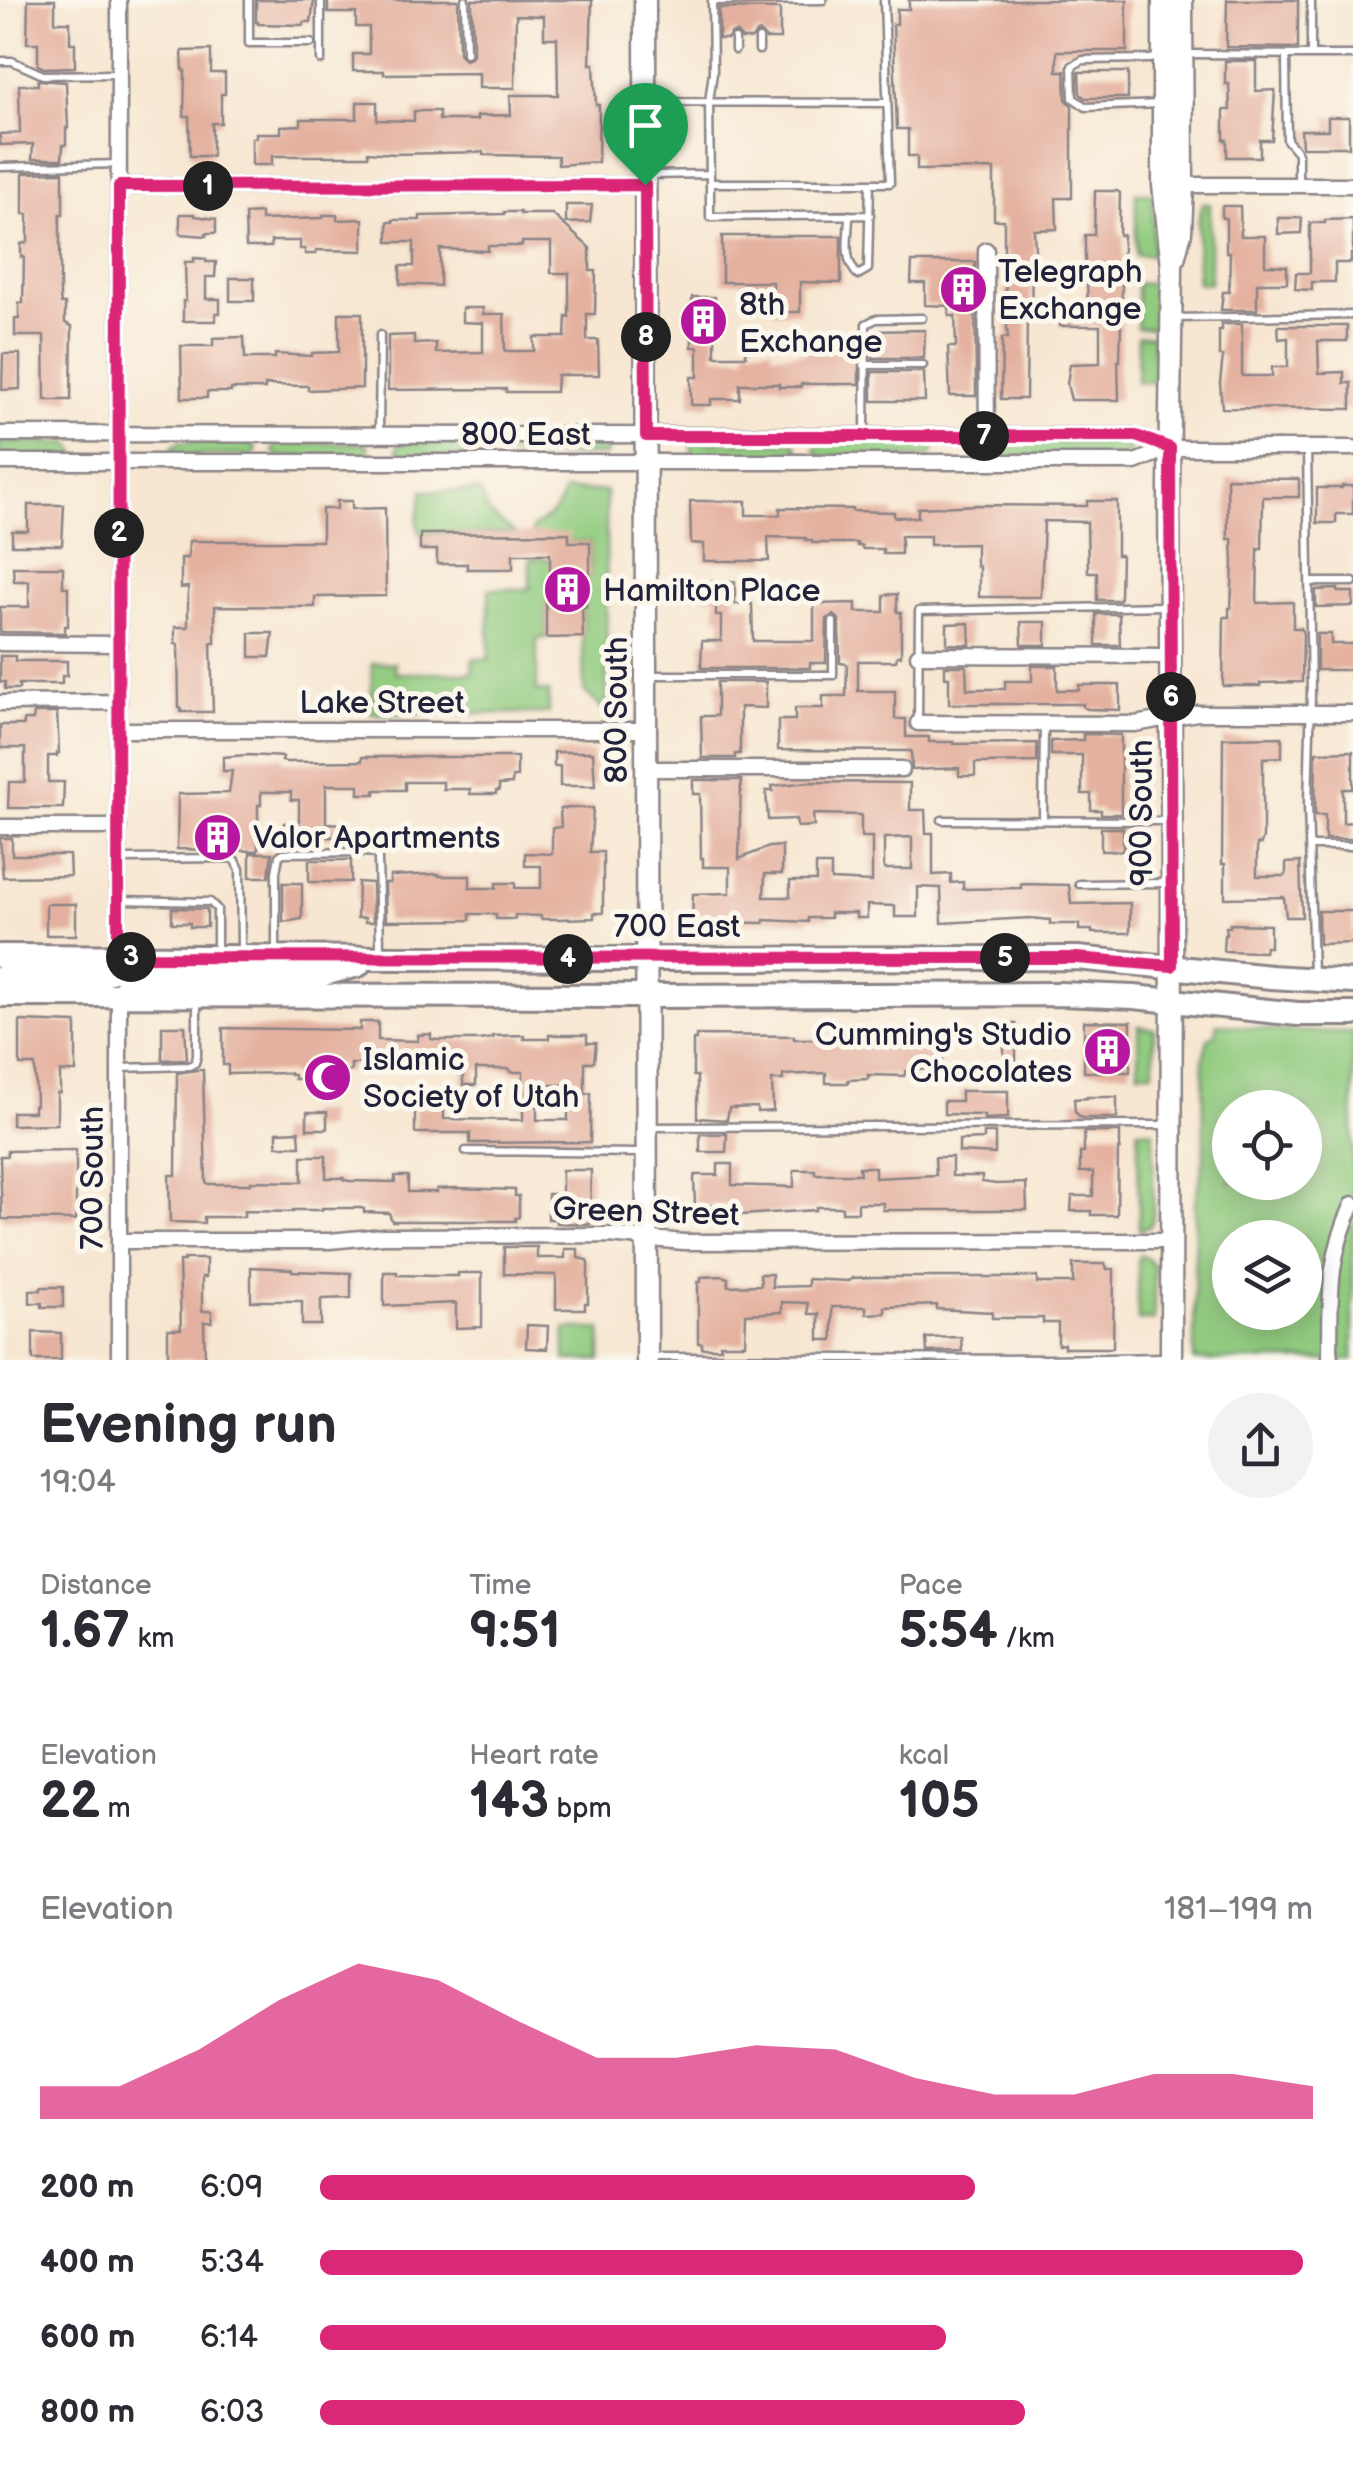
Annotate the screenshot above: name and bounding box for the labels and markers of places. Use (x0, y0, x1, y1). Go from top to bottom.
pin (603, 83, 688, 186)
pin: 1 (183, 161, 233, 211)
place label: Telegraph Exchange (998, 253, 1142, 329)
building icon: Telegraph Exchange (937, 263, 989, 315)
place label: 8th Exchange (739, 286, 882, 362)
building icon: 8th Exchange (678, 296, 730, 348)
pin: 8 (621, 312, 671, 362)
pin: 7 (959, 411, 1009, 461)
pin: 2 (94, 508, 144, 558)
building icon: Hamilton Place (542, 564, 594, 616)
place label: Hamilton Place (603, 572, 820, 611)
pin: 6 (1146, 672, 1196, 722)
building icon: Valor Apartments (192, 811, 244, 863)
place label: Valor Apartments (253, 819, 501, 858)
pin: 3 (106, 932, 156, 982)
pin: 5 (980, 933, 1030, 983)
pin: 4 (543, 934, 593, 984)
place label: Cumming's Studio Chocolates (815, 1016, 1072, 1092)
building icon: Cumming's Studio Chocolates (1081, 1026, 1133, 1078)
place label: Islamic Society of Utah (363, 1041, 580, 1117)
mosque icon: Islamic Society of Utah (302, 1051, 354, 1103)

